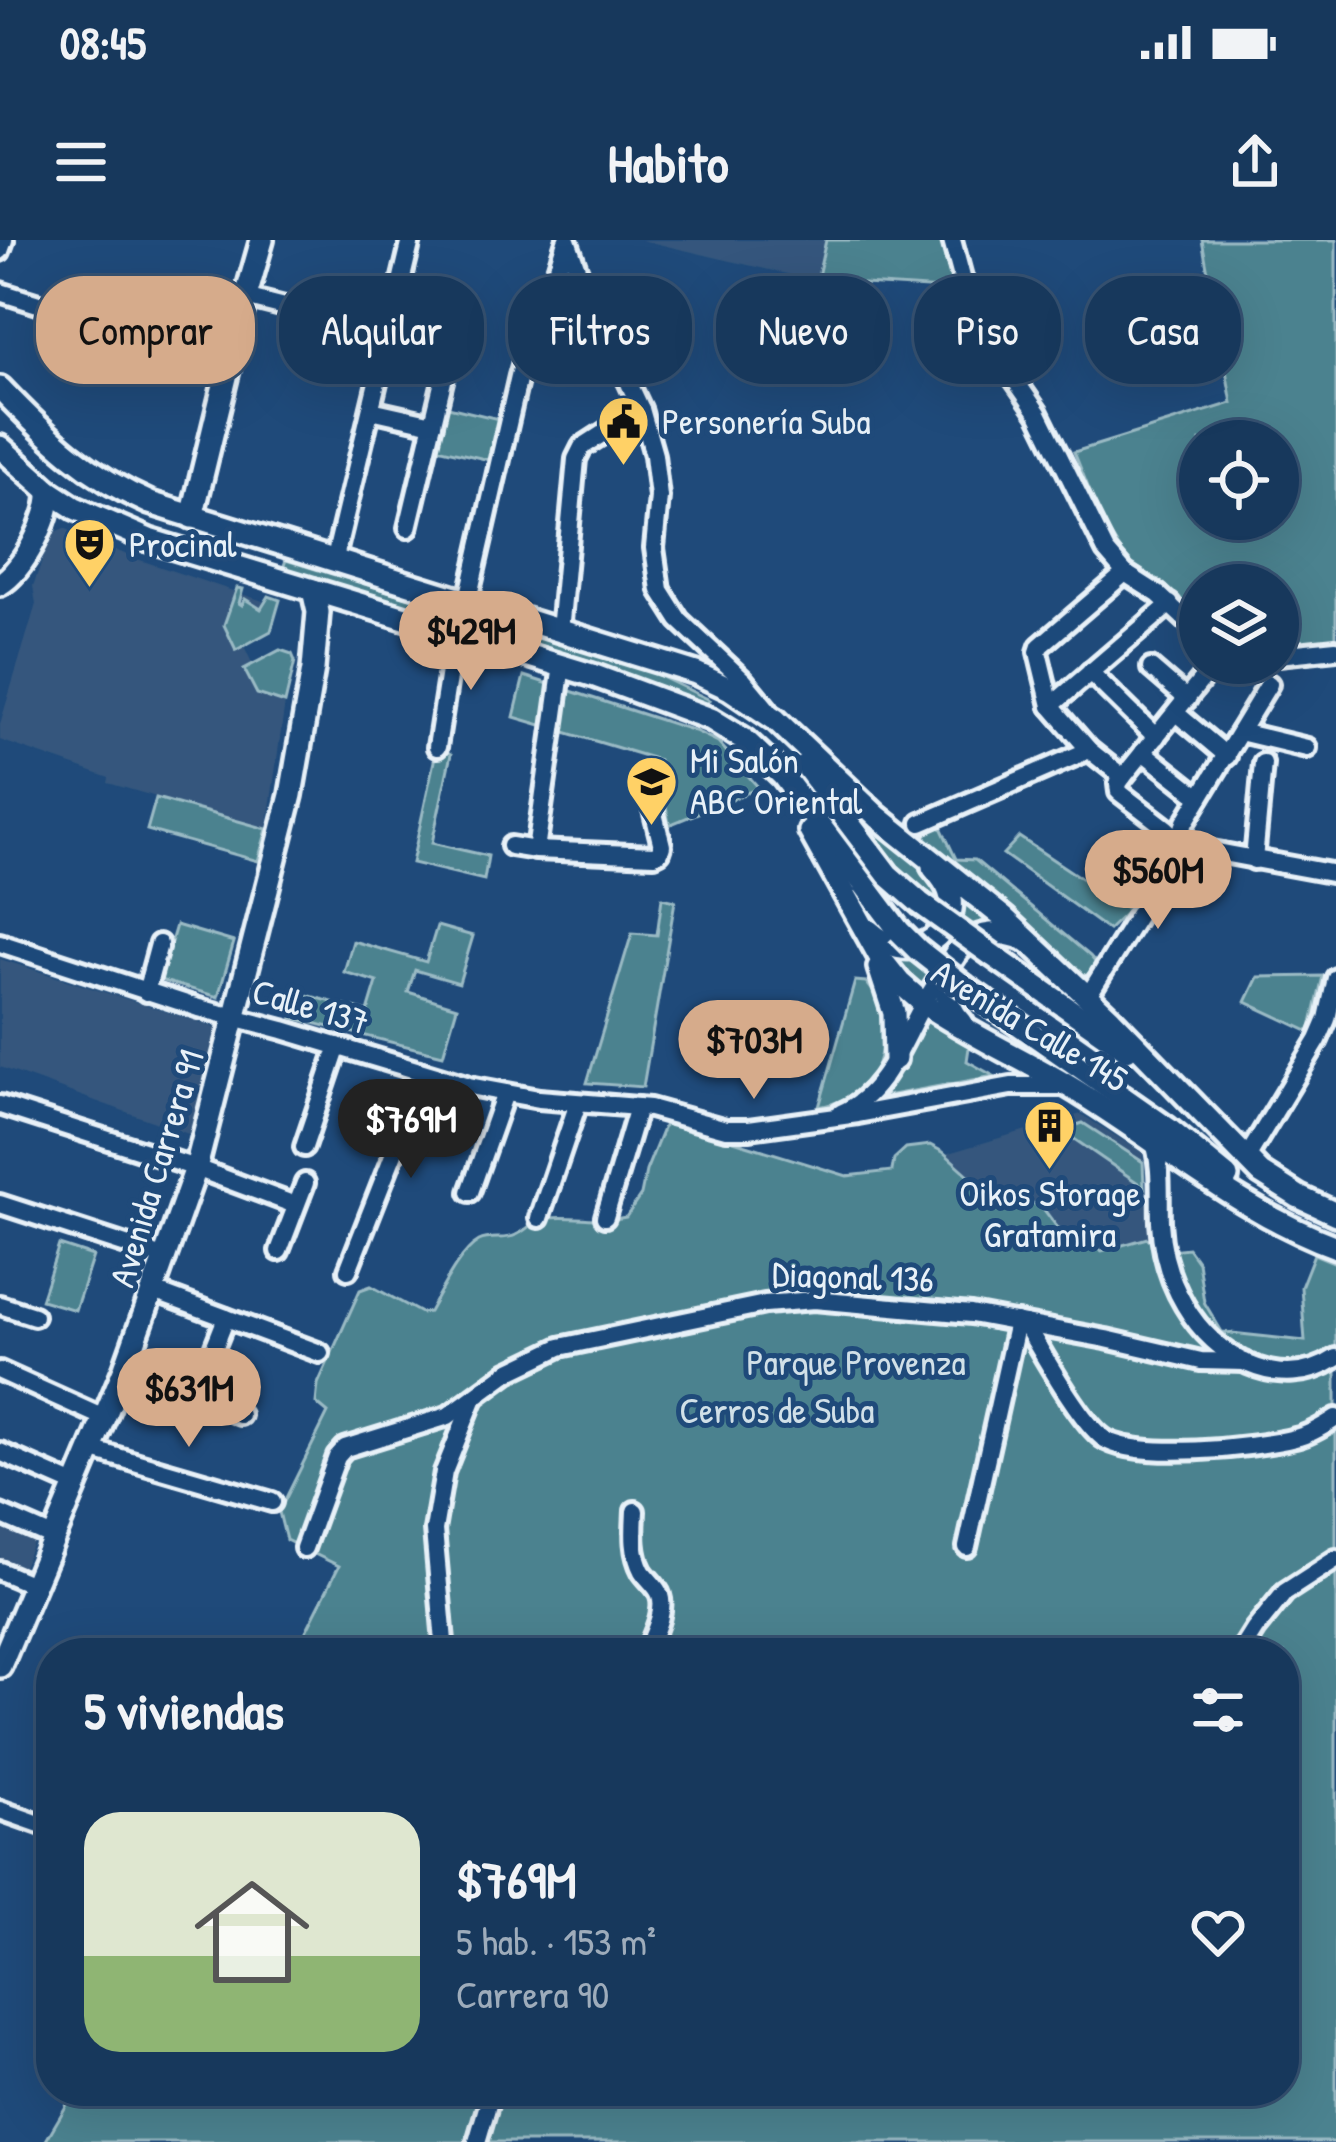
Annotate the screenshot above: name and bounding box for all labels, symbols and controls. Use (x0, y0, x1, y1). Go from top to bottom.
text: 08:45 (60, 12, 146, 73)
text: Habito (607, 126, 729, 199)
icon: menu (48, 129, 114, 195)
icon: share (1222, 129, 1288, 195)
chip: Comprar (36, 276, 255, 384)
chip: Alquilar (279, 276, 484, 384)
chip: Filtros (508, 276, 692, 384)
chip: Nuevo (716, 276, 890, 384)
chip: Piso (914, 276, 1061, 384)
chip: Casa (1085, 276, 1241, 384)
public building icon: Personería Suba (595, 393, 651, 467)
place label: Personería Suba (662, 396, 871, 445)
map controls (1179, 420, 1299, 684)
button: locate (1179, 420, 1299, 540)
theatre icon: Procinal (62, 516, 118, 590)
place label: Procinal (129, 519, 237, 568)
button: layers (1179, 564, 1299, 684)
pin: $429M (387, 591, 555, 693)
text: $429M (426, 603, 516, 656)
place label: Mi Salón ABC Oriental (690, 735, 863, 825)
school or university icon: Mi Salón ABC Oriental (623, 753, 679, 827)
pin: $560M (1074, 830, 1242, 932)
text: $560M (1112, 842, 1204, 895)
street label: Avenida Calle 145 (923, 947, 1138, 1102)
street label: Calle 137 (247, 966, 375, 1045)
pin: $703M (670, 1000, 838, 1102)
text: $703M (705, 1012, 803, 1065)
street label: Avenida Carrera 91 (96, 1043, 215, 1292)
pin: $769M (327, 1079, 495, 1181)
text: $769M (365, 1091, 457, 1144)
building icon: Oikos Storage Gratamira (1022, 1097, 1078, 1171)
place label: Oikos Storage Gratamira (959, 1168, 1141, 1258)
street label: Diagonal 136 (771, 1248, 935, 1303)
park label: Parque Provenza (746, 1337, 966, 1386)
pin: $631M (105, 1348, 273, 1450)
text: $631M (144, 1360, 234, 1413)
park label: Cerros de Suba (680, 1385, 874, 1434)
text: 5 viviendas (84, 1676, 284, 1745)
icon: filters (1185, 1677, 1251, 1743)
text: $769M (456, 1845, 577, 1914)
icon: home (180, 1860, 324, 2004)
icon: heart (1185, 1899, 1251, 1965)
text: 5 hab. · 153 m² (456, 1914, 656, 1967)
text: Carrera 90 (456, 1967, 609, 2020)

